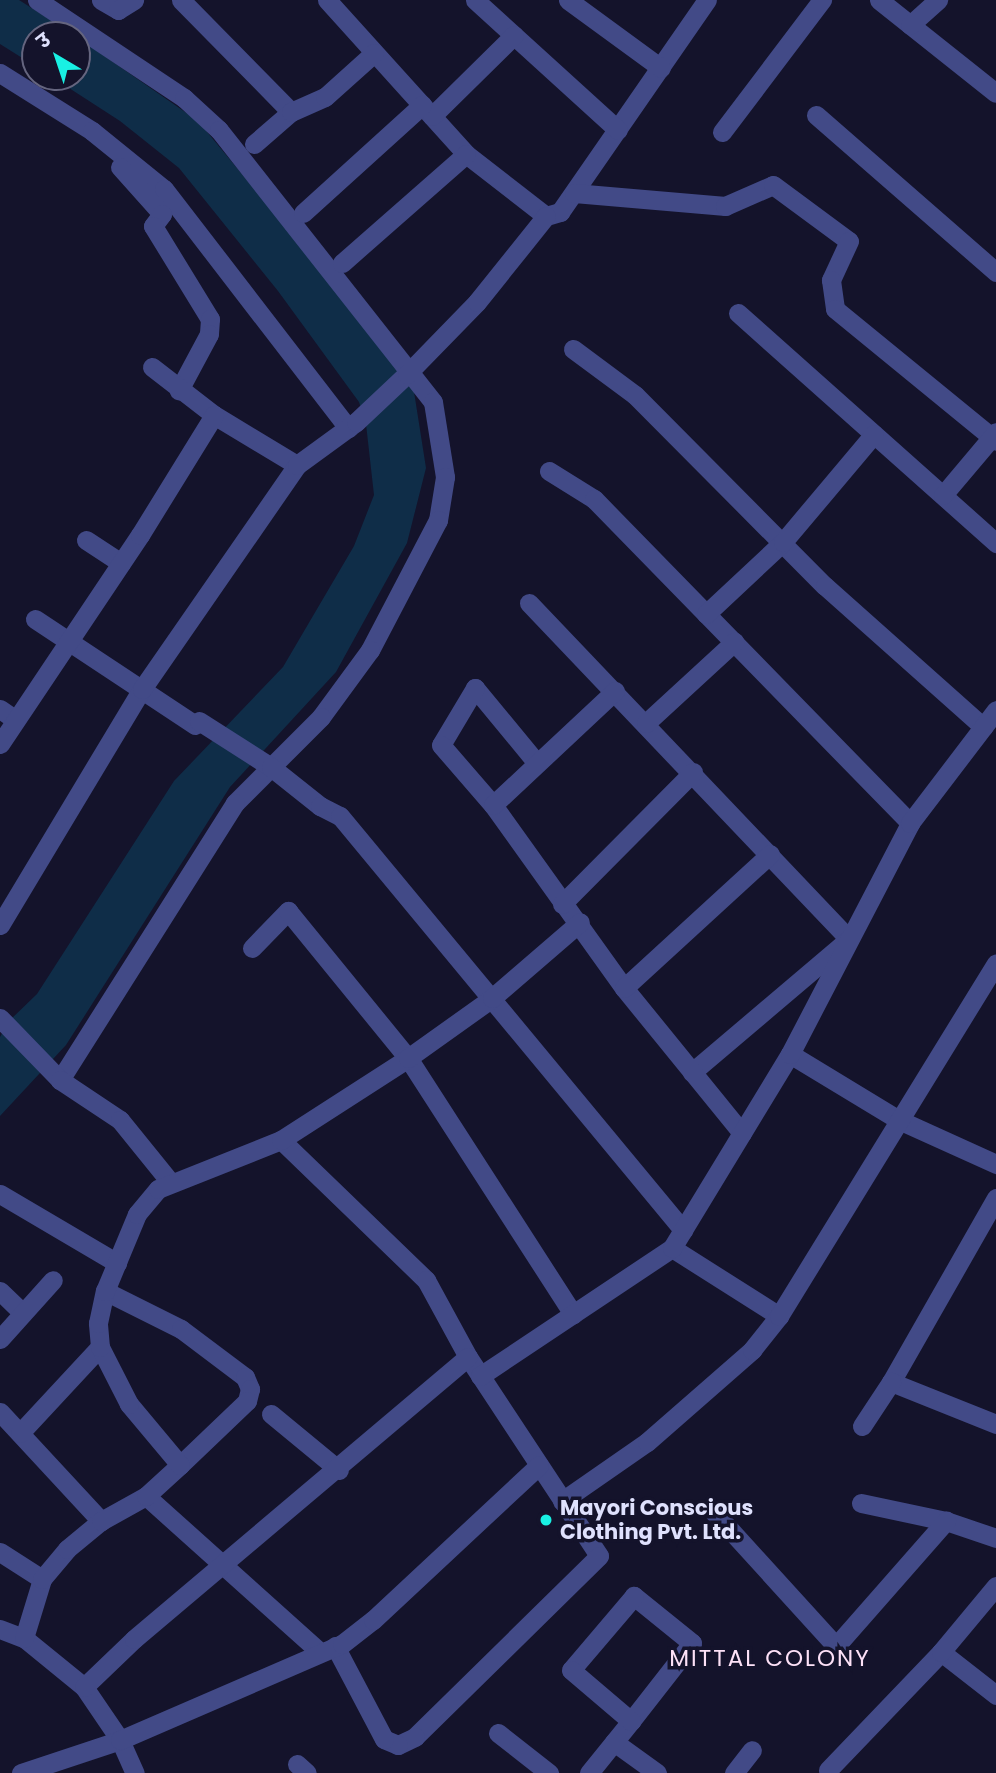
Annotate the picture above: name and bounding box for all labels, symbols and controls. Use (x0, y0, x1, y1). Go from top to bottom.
north arrow (21, 21, 91, 91)
text: उ (31, 27, 56, 55)
place label: Mayori Conscious Clothing Pvt. Ltd. (560, 1495, 753, 1545)
marker: Mayori Conscious Clothing Pvt. Ltd. (538, 1512, 554, 1528)
district label: MITTAL COLONY (671, 1644, 869, 1672)

